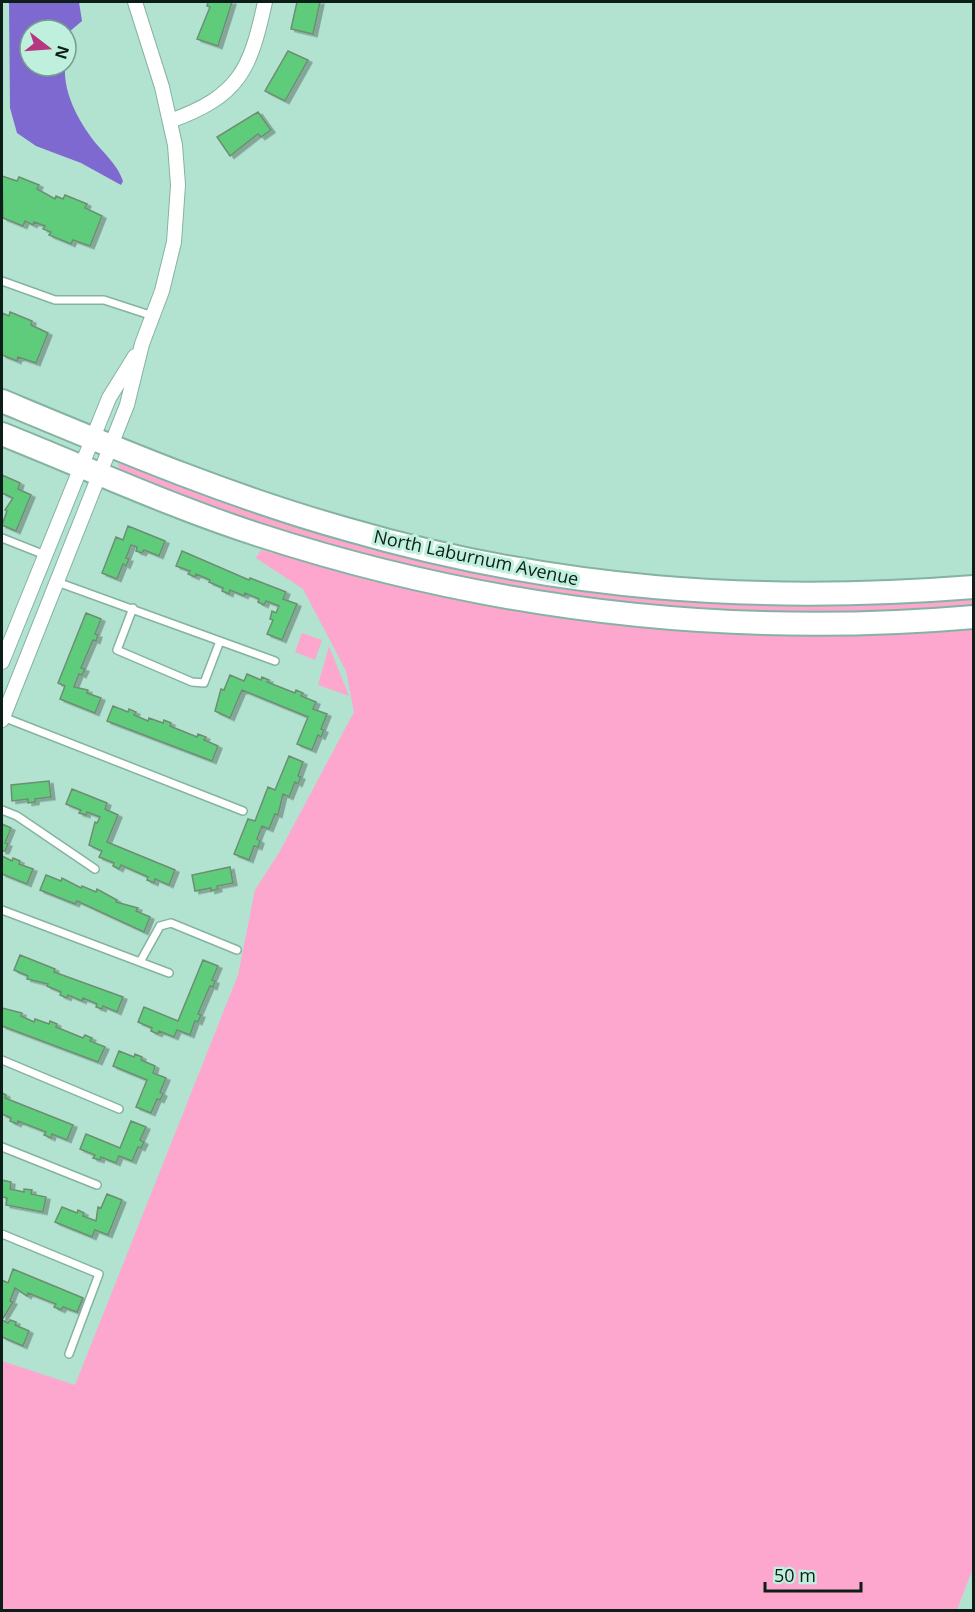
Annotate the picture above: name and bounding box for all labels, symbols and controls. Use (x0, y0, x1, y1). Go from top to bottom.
north arrow (18, 18, 78, 78)
text: N (50, 43, 75, 62)
street label: North Laburnum Avenue (372, 524, 581, 590)
scale bar (765, 1555, 861, 1593)
text: 50 m (774, 1563, 816, 1587)

